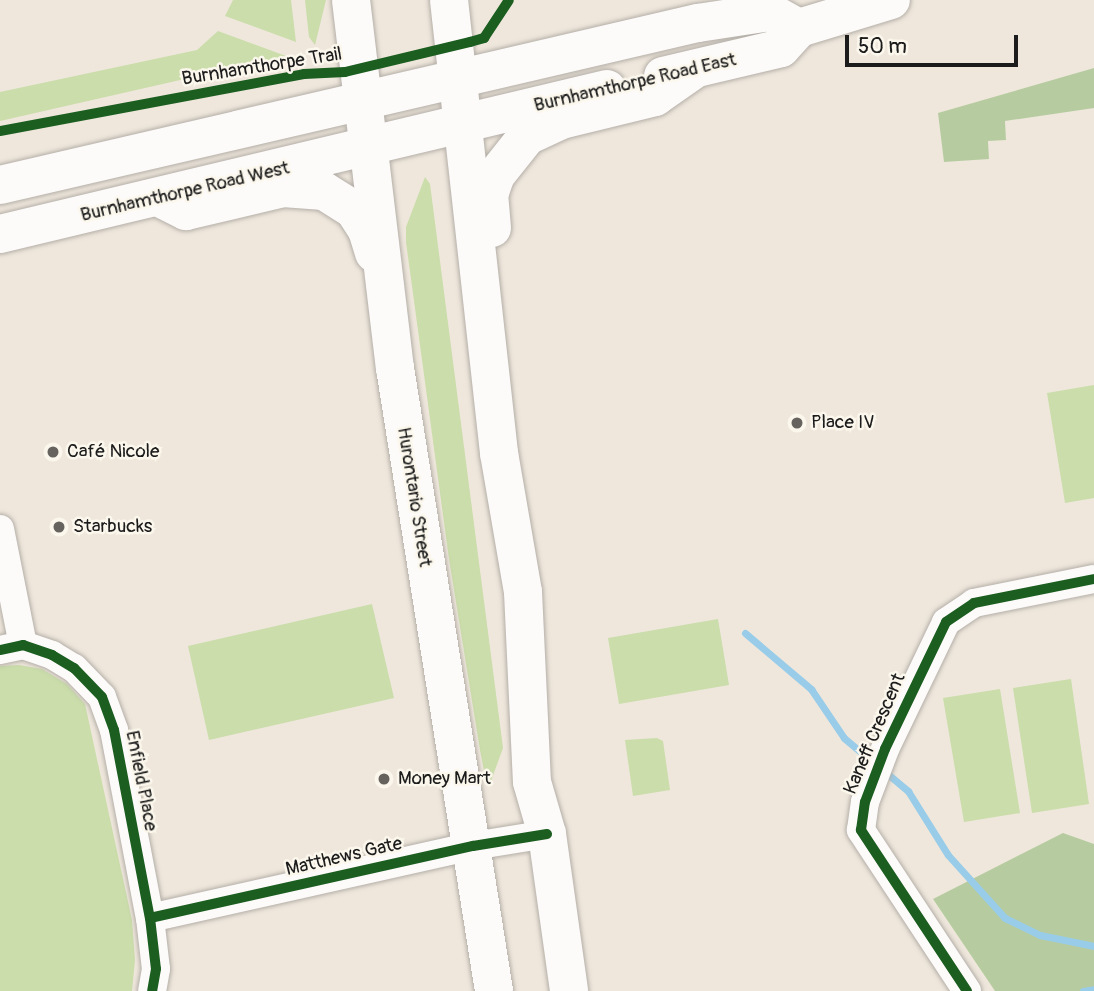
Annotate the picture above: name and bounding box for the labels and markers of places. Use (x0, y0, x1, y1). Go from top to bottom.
place label: Place IV (811, 412, 875, 434)
marker: Place IV (789, 415, 805, 431)
place label: Café Nicole (67, 441, 159, 463)
marker: Café Nicole (45, 444, 61, 460)
place label: Starbucks (73, 516, 152, 538)
marker: Starbucks (51, 519, 67, 535)
place label: Money Mart (398, 768, 491, 790)
marker: Money Mart (376, 771, 392, 787)

